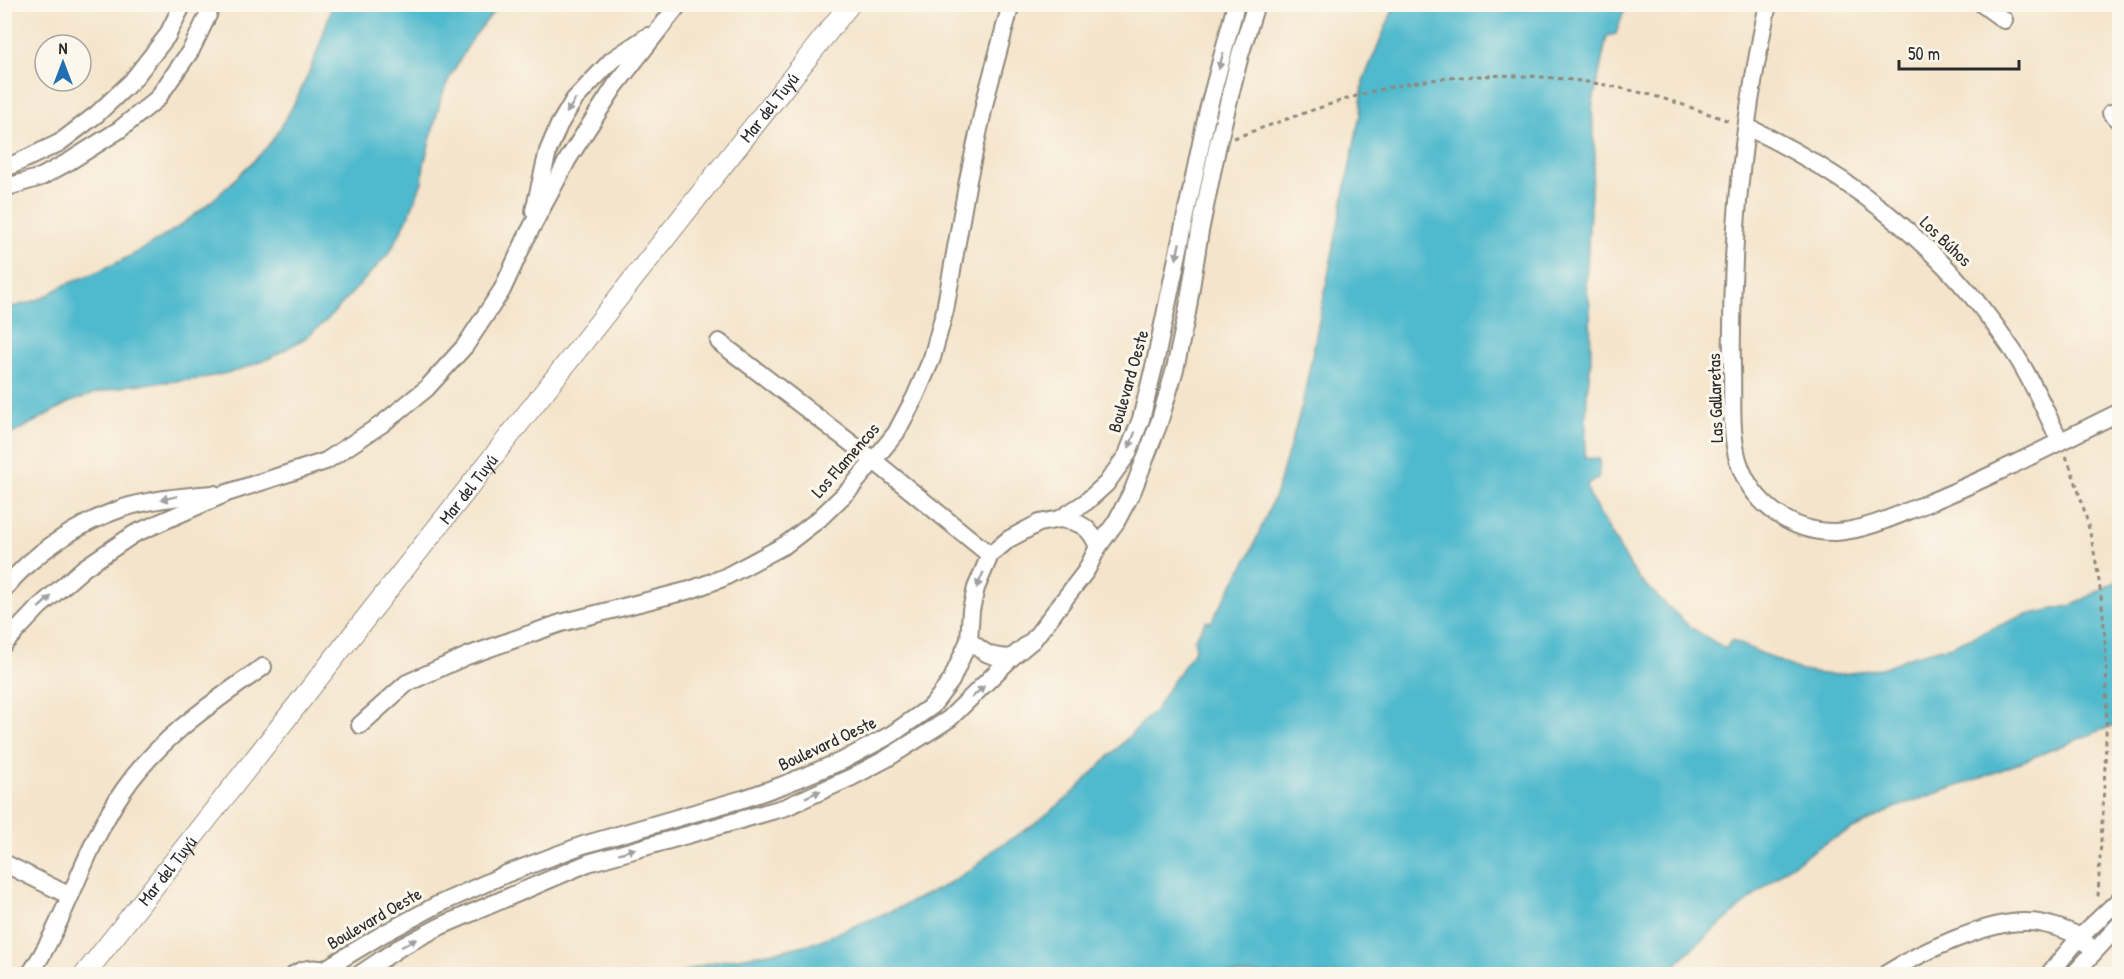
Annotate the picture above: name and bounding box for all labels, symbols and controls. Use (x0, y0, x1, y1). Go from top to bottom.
north arrow (33, 33, 93, 93)
scale bar (1899, 33, 2019, 71)
text: N (59, 37, 68, 59)
text: 50 m (1908, 41, 1940, 66)
one-way arrow (1215, 52, 1225, 70)
street label: Mar del Tuyú (733, 67, 804, 147)
one-way arrow (565, 98, 576, 115)
street label: Los Búhos (1915, 210, 1977, 272)
one-way arrow (1173, 242, 1182, 261)
street label: Boulevard Oeste (1101, 327, 1155, 435)
street label: Las Gallaretas (1701, 353, 1729, 443)
street label: Los Flamencos (805, 417, 885, 503)
one-way arrow (1127, 432, 1137, 450)
street label: Mar del Tuyú (432, 449, 503, 529)
one-way arrow (160, 494, 178, 504)
one-way arrow (975, 571, 984, 588)
one-way arrow (37, 596, 52, 609)
one-way arrow (970, 685, 985, 699)
street label: Boulevard Oeste (774, 709, 880, 777)
one-way arrow (805, 790, 822, 799)
street label: Mar del Tuyú (131, 830, 202, 910)
one-way arrow (618, 846, 636, 855)
street label: Boulevard Oeste (322, 881, 426, 955)
one-way arrow (401, 938, 418, 948)

